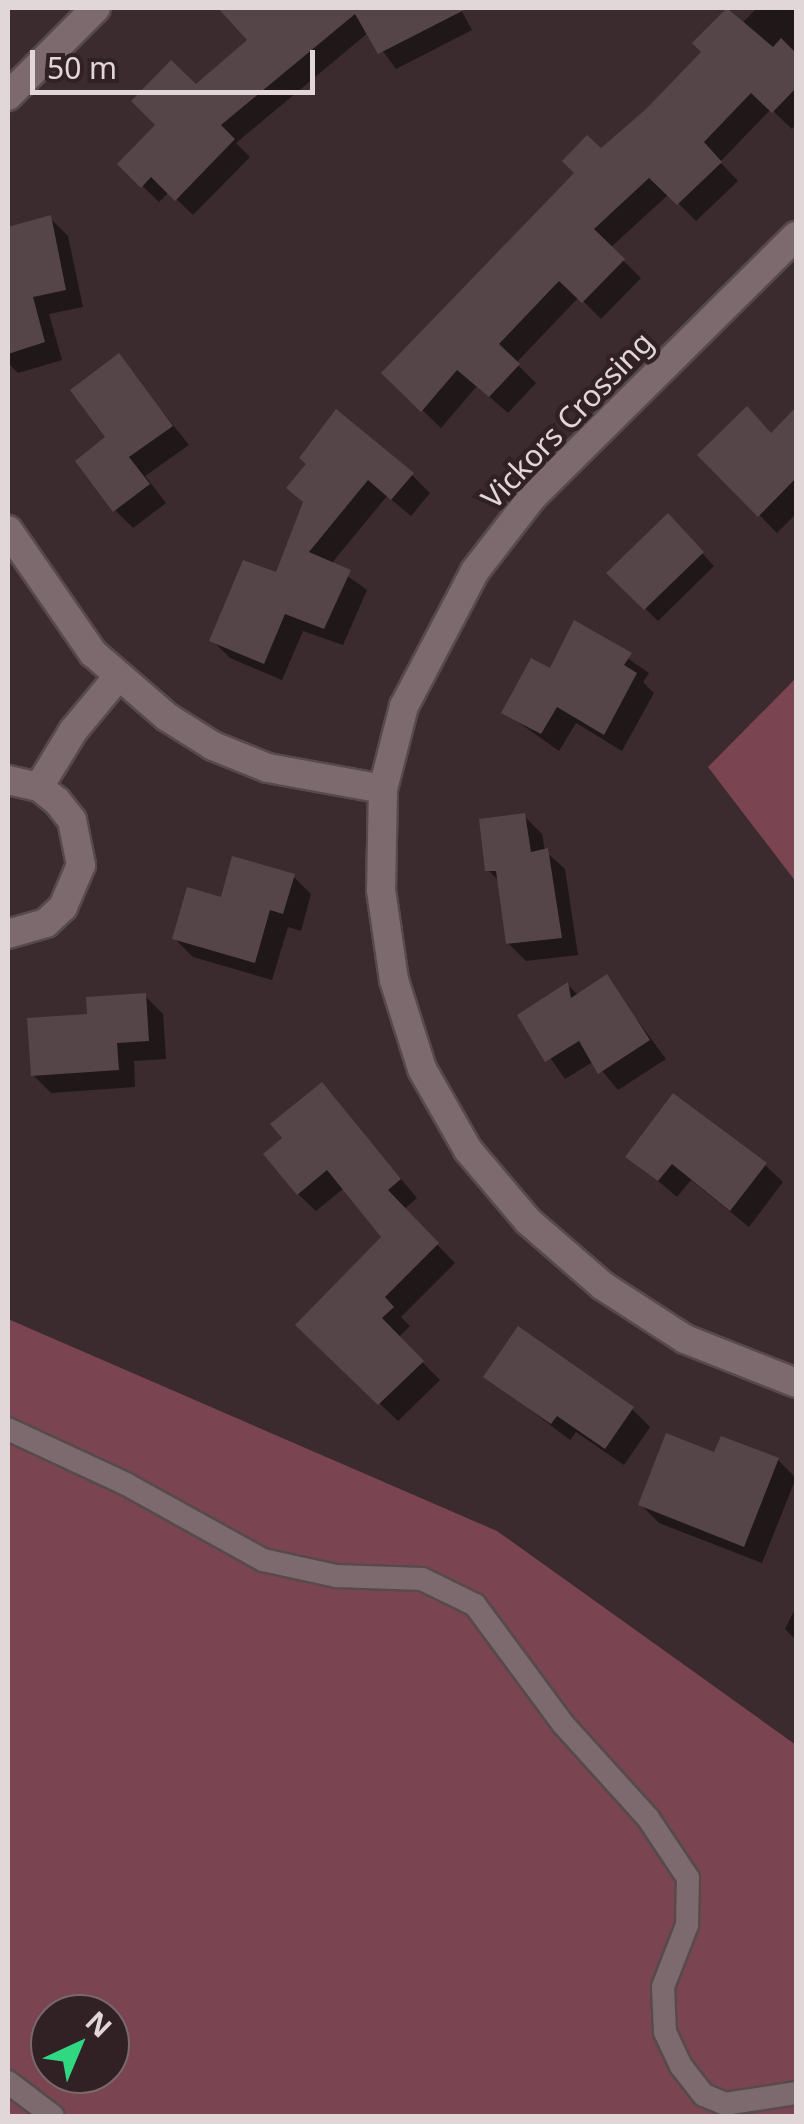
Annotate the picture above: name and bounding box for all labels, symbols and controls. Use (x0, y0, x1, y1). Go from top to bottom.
scale bar (35, 30, 320, 92)
text: 50 m (47, 47, 117, 88)
street label: Vickors Crossing (474, 324, 660, 516)
north arrow (30, 1994, 130, 2094)
text: N (78, 2002, 121, 2045)

